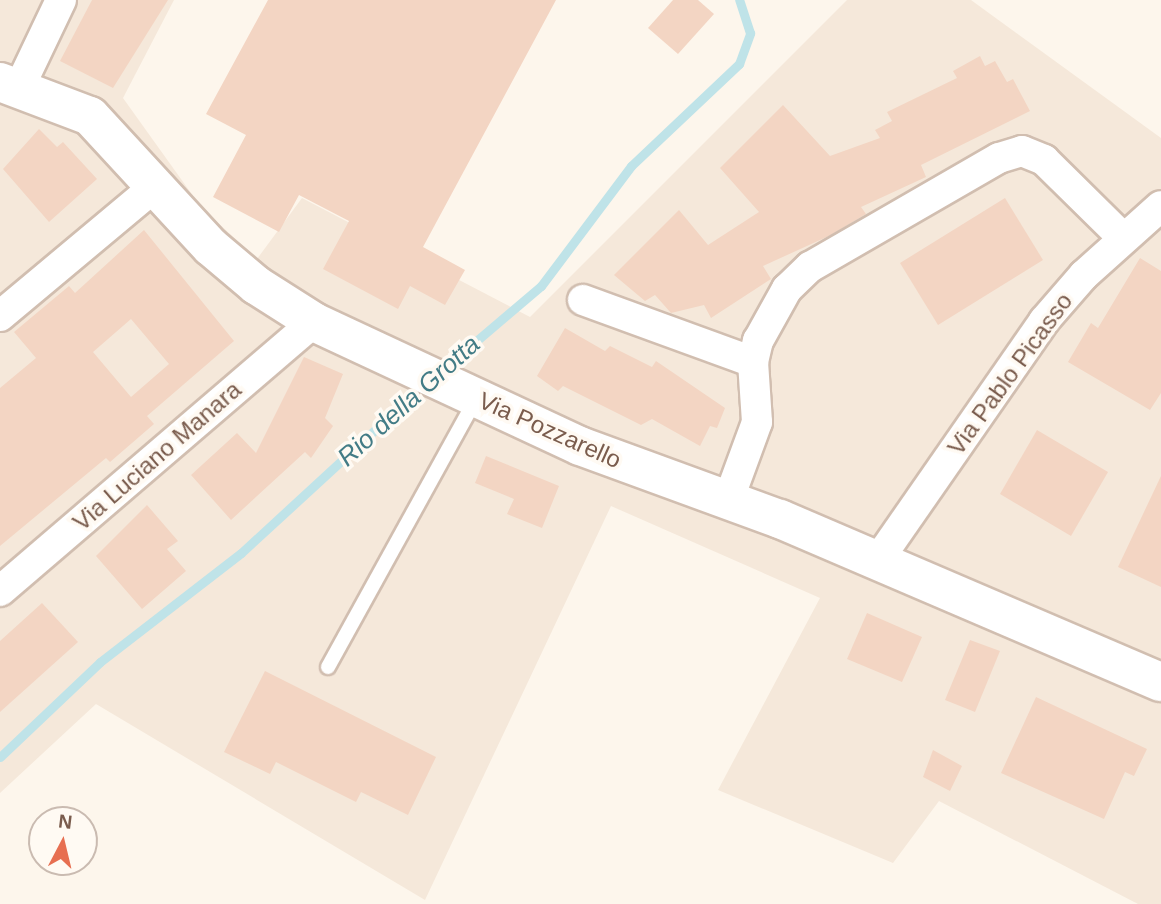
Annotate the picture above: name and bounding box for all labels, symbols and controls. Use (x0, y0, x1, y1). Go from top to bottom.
street label: Via Pablo Picasso (942, 287, 1078, 461)
water label: Rio della Grotta (331, 329, 487, 473)
street label: Via Luciano Manara (67, 375, 247, 537)
street label: Via Pozzarello (474, 386, 626, 474)
north arrow (28, 806, 98, 876)
text: N (57, 810, 73, 833)

